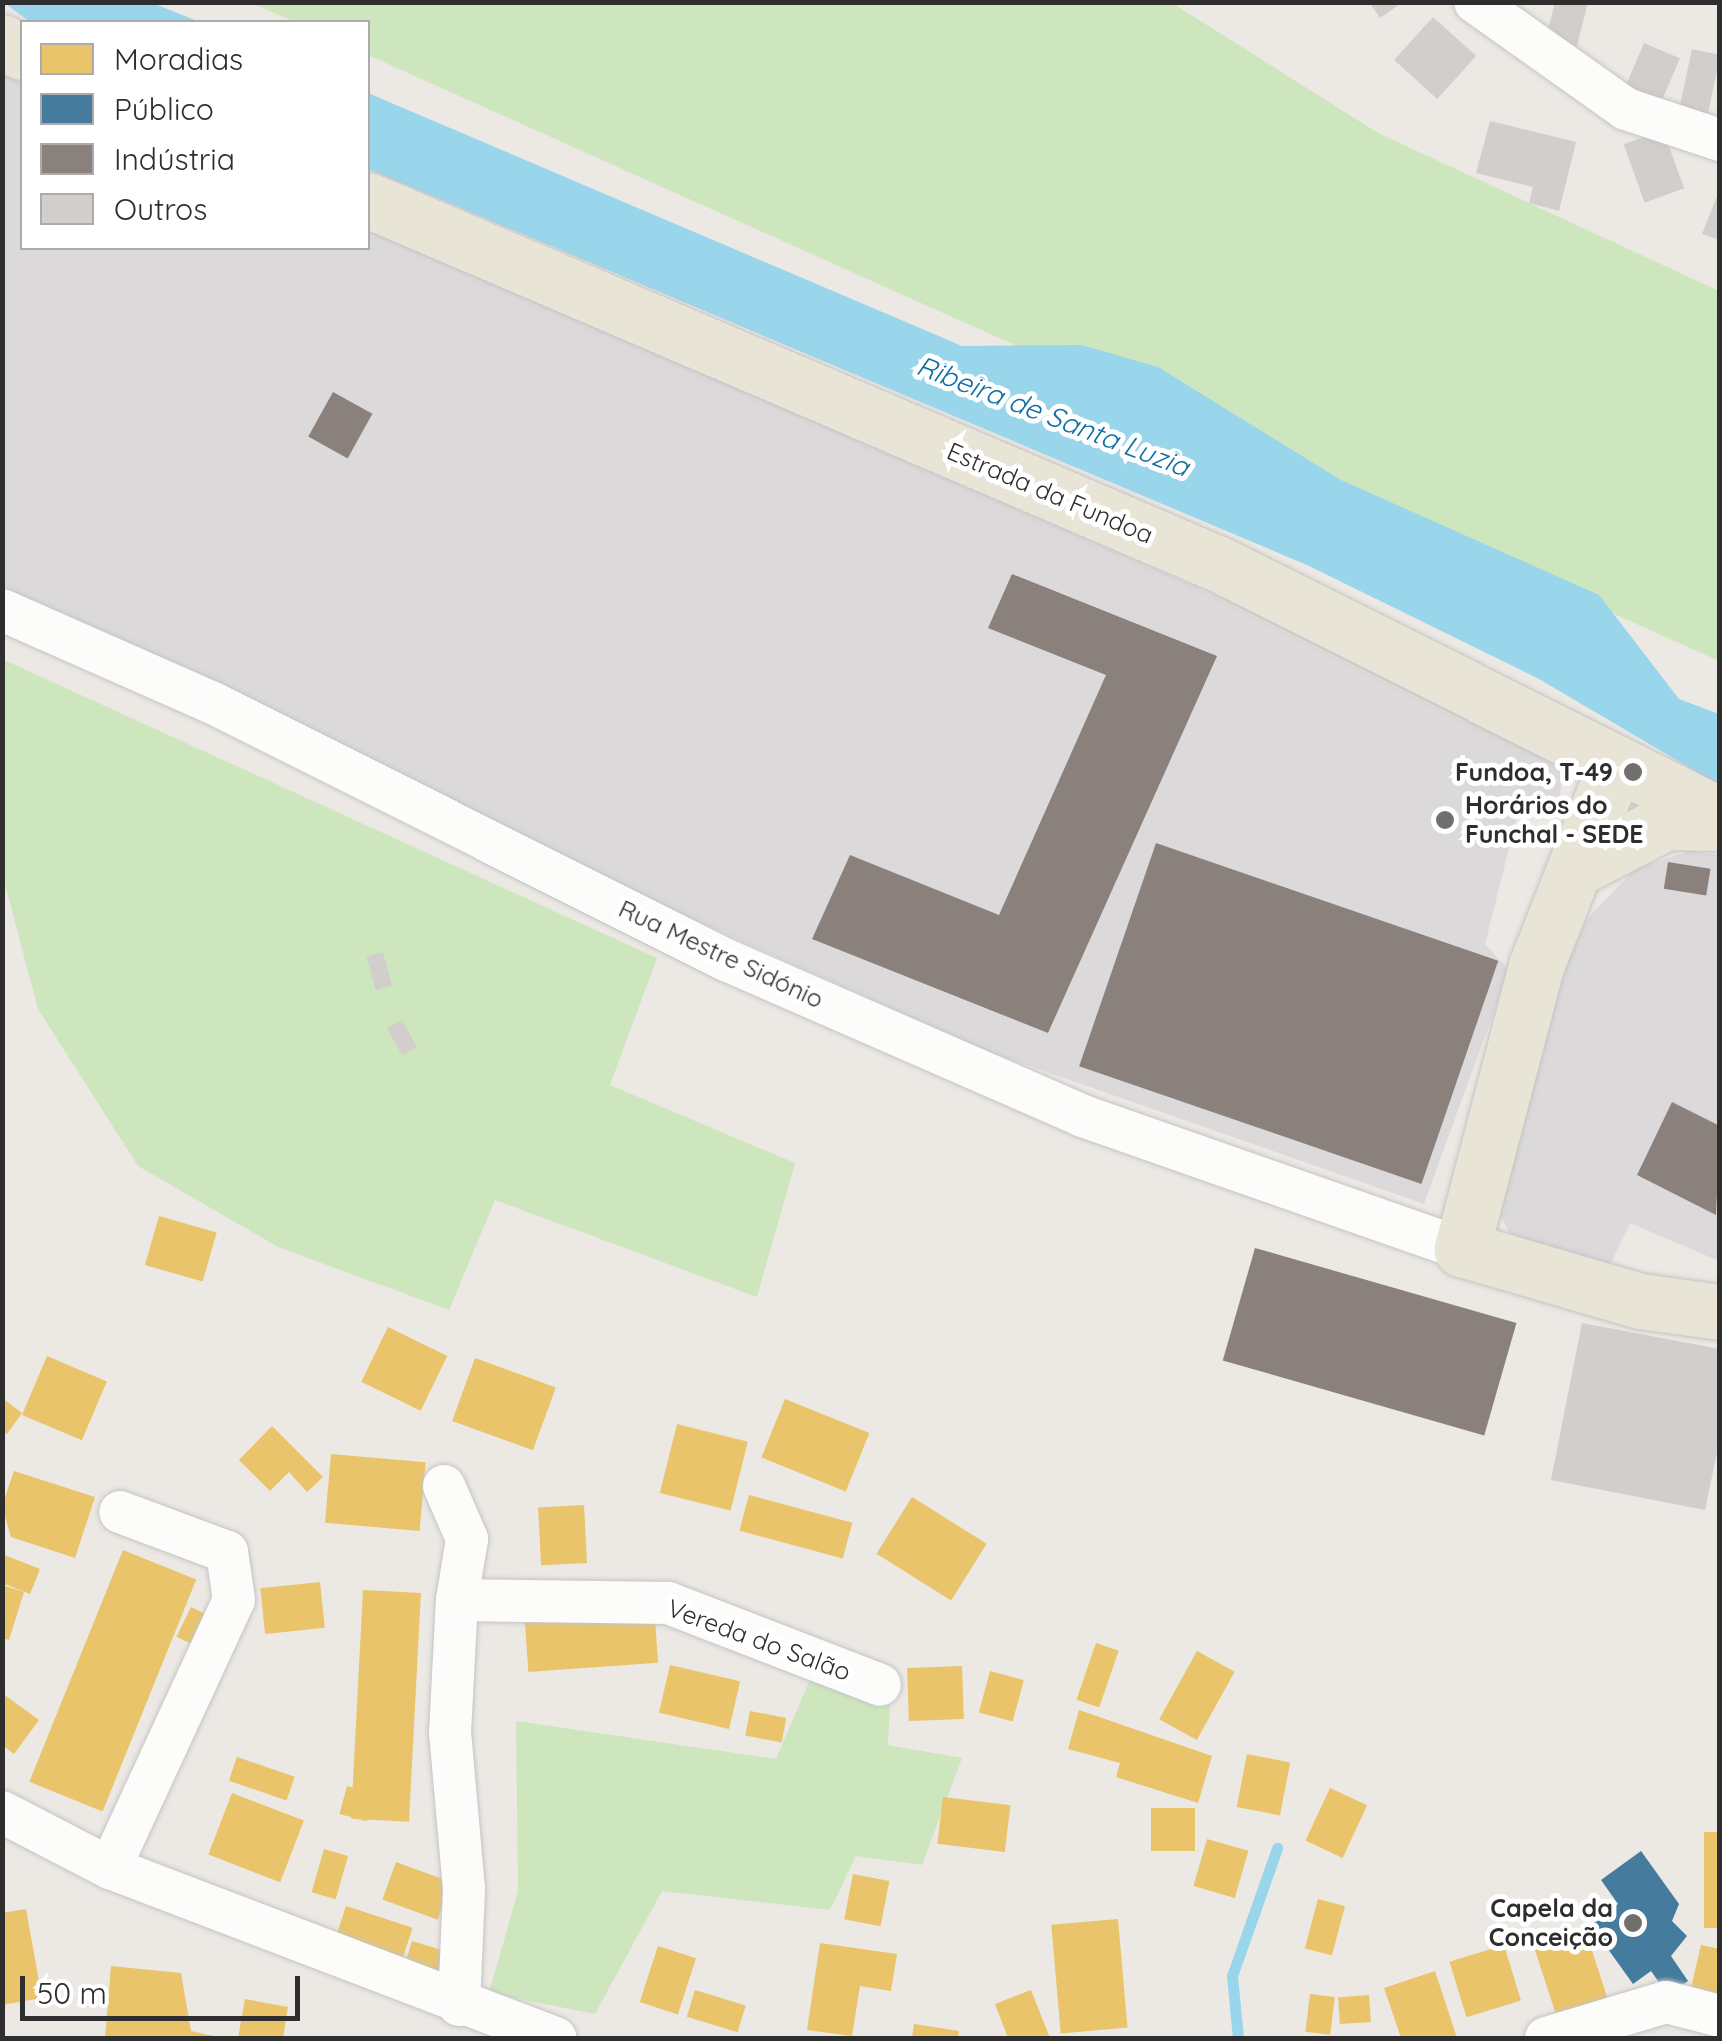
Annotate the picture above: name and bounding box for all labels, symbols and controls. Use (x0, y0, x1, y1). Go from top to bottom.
legend (20, 20, 370, 250)
text: Moradias (114, 40, 243, 78)
text: Público (114, 90, 214, 128)
text: Indústria (114, 140, 235, 178)
text: Outros (114, 190, 207, 228)
water label: Ribeira de Santa Luzia (912, 348, 1194, 484)
street label: Estrada da Fundoa (942, 436, 1158, 550)
place label: Fundoa, T-49 (1455, 757, 1613, 787)
marker: Fundoa, T-49 (1622, 761, 1644, 783)
place label: Horários do Funchal - SEDE (1465, 791, 1644, 850)
marker: Horários do Funchal - SEDE (1434, 809, 1456, 831)
street label: Rua Mestre Sidónio (614, 893, 828, 1015)
street label: Vereda do Salão (663, 1593, 855, 1687)
place label: Capela da Conceição (1489, 1894, 1613, 1953)
marker: Capela da Conceição (1622, 1912, 1644, 1934)
scale bar (25, 1956, 305, 2018)
text: 50 m (37, 1974, 107, 2012)

